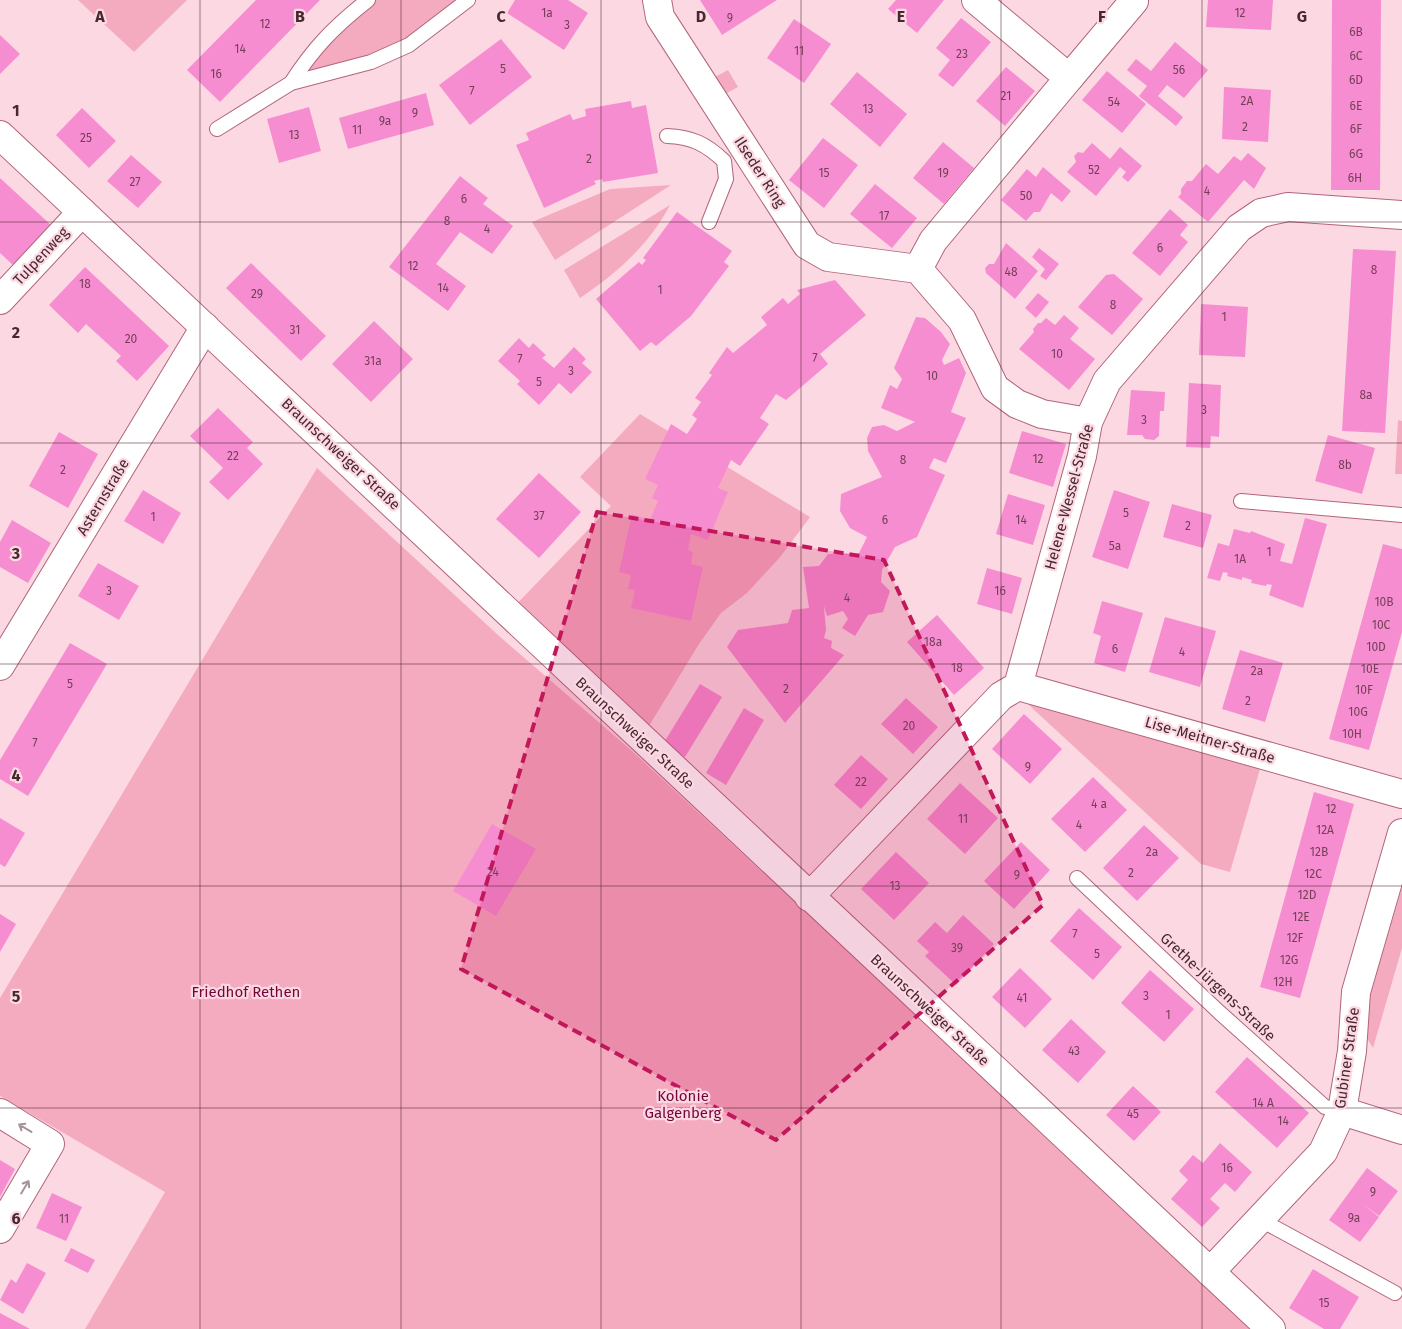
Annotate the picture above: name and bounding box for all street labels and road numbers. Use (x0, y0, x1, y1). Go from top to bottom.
street label: Ilseder Ring (730, 133, 790, 211)
street label: Tulpenweg (10, 223, 73, 289)
street label: Braunschweiger Straße (278, 394, 404, 514)
street label: Helene-Wessel-Straße (1041, 422, 1097, 572)
street label: Asternstraße (73, 455, 133, 539)
street label: Braunschweiger Straße (572, 673, 698, 793)
street label: Lise-Meitner-Straße (1143, 713, 1277, 767)
street label: Grethe-Jürgens-Straße (1157, 929, 1279, 1045)
street label: Braunschweiger Straße (867, 950, 993, 1070)
street label: Gubiner Straße (1331, 1006, 1363, 1110)

